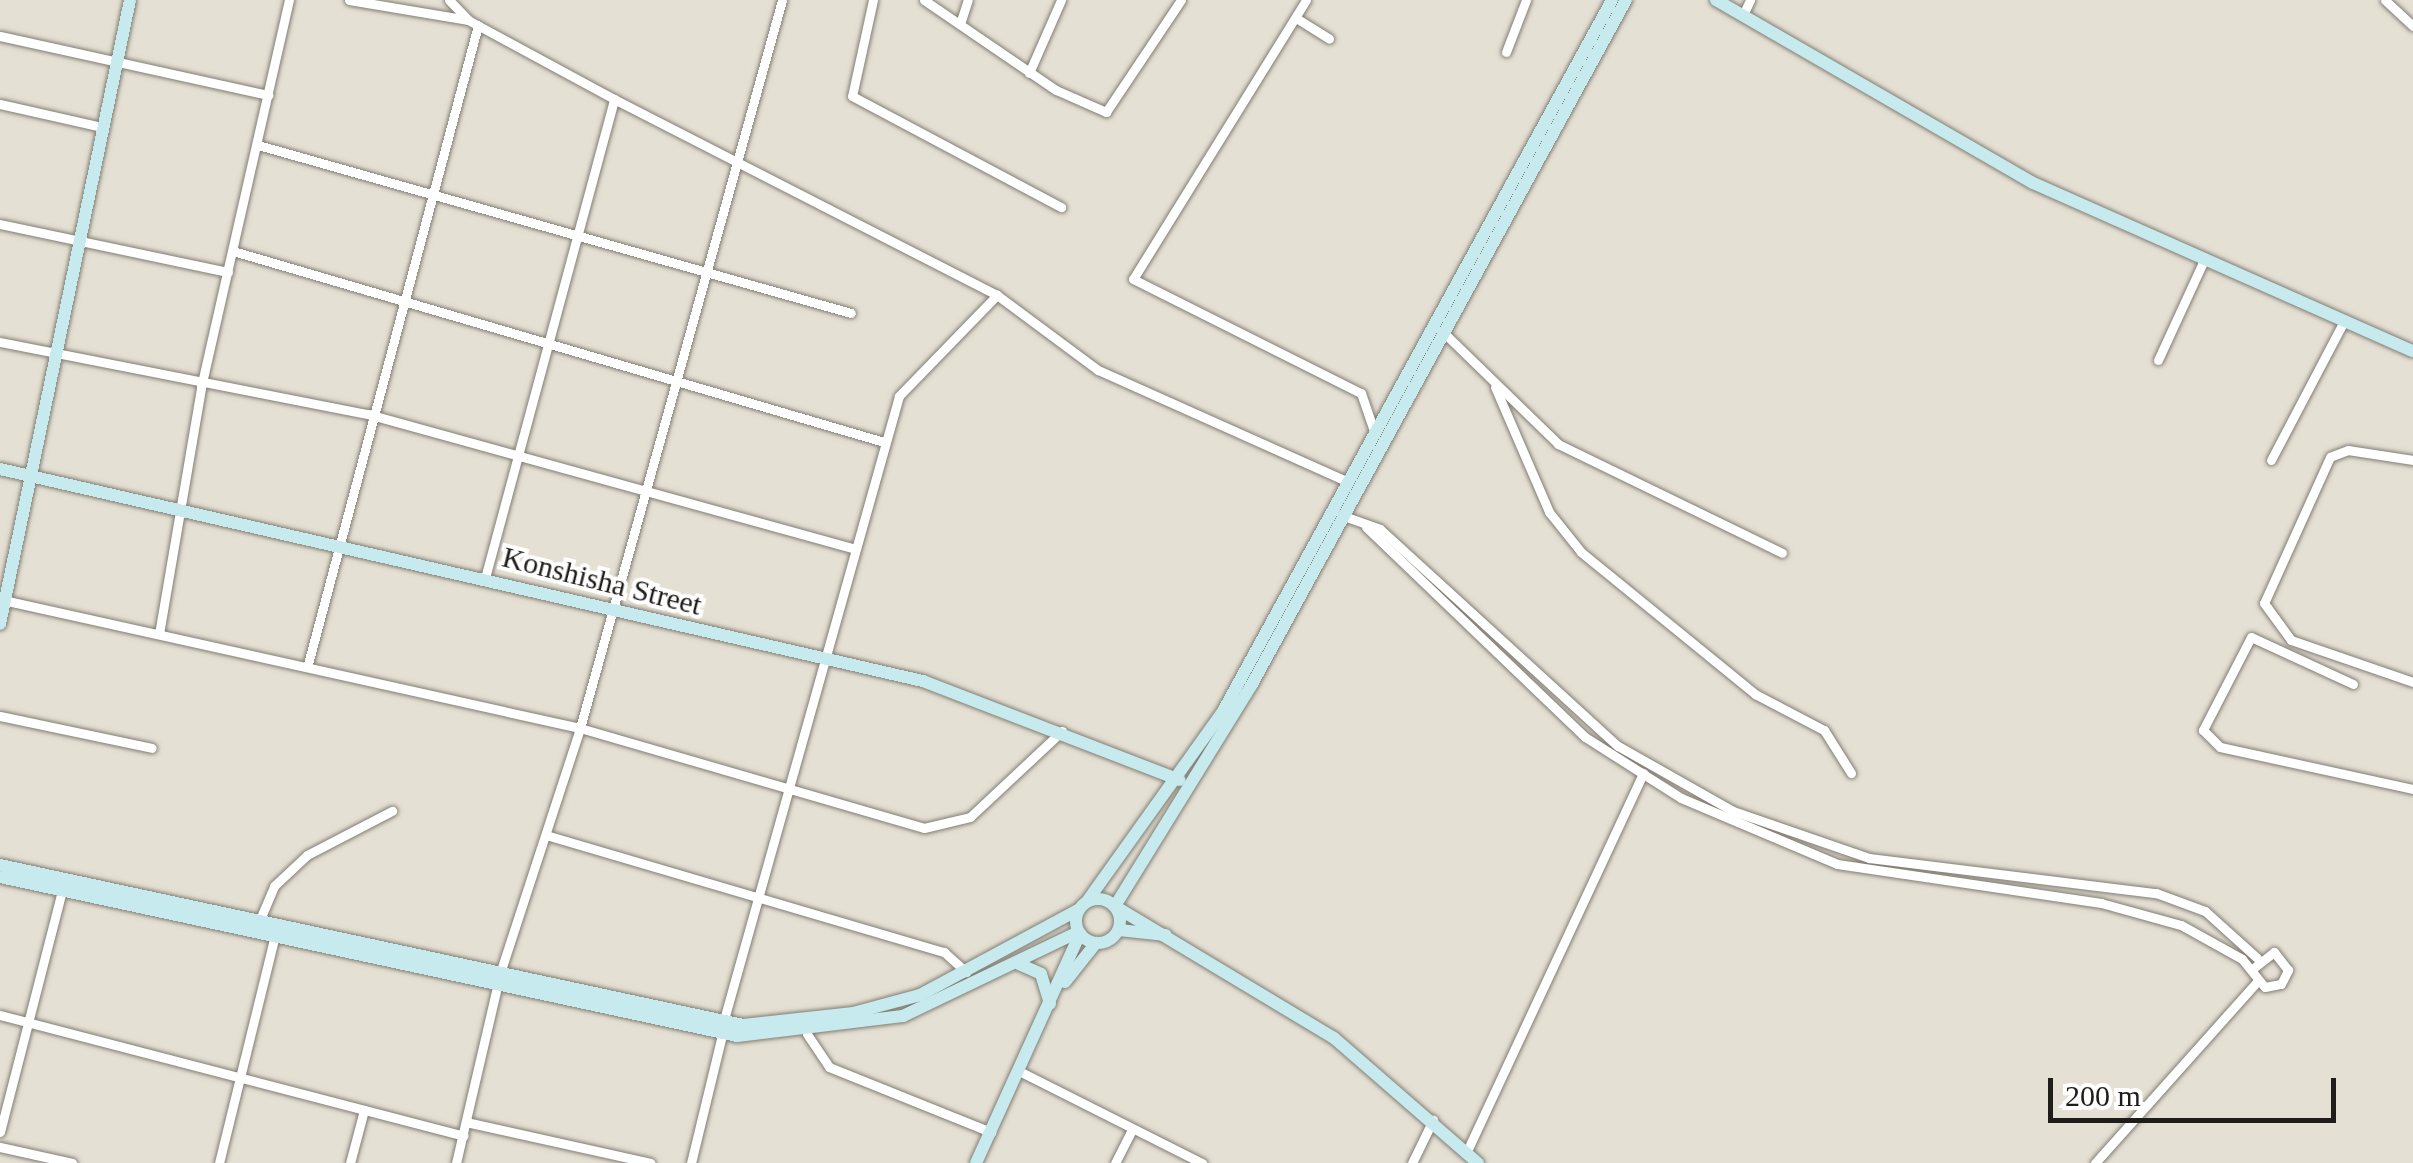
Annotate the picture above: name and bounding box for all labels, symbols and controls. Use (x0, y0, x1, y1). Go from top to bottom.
street label: Konshisha Street (499, 539, 705, 623)
scale bar (2053, 1058, 2340, 1120)
text: 200 m (2065, 1079, 2141, 1112)

